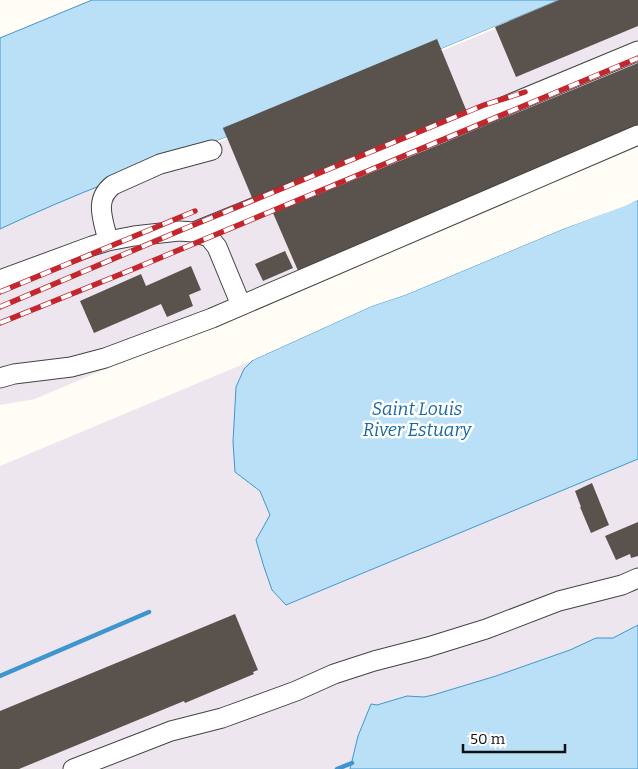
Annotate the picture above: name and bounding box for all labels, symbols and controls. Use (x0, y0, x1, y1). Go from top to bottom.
water label: Saint Louis River Estuary (363, 398, 472, 441)
scale bar (463, 722, 566, 754)
text: 50 m (470, 730, 506, 748)

